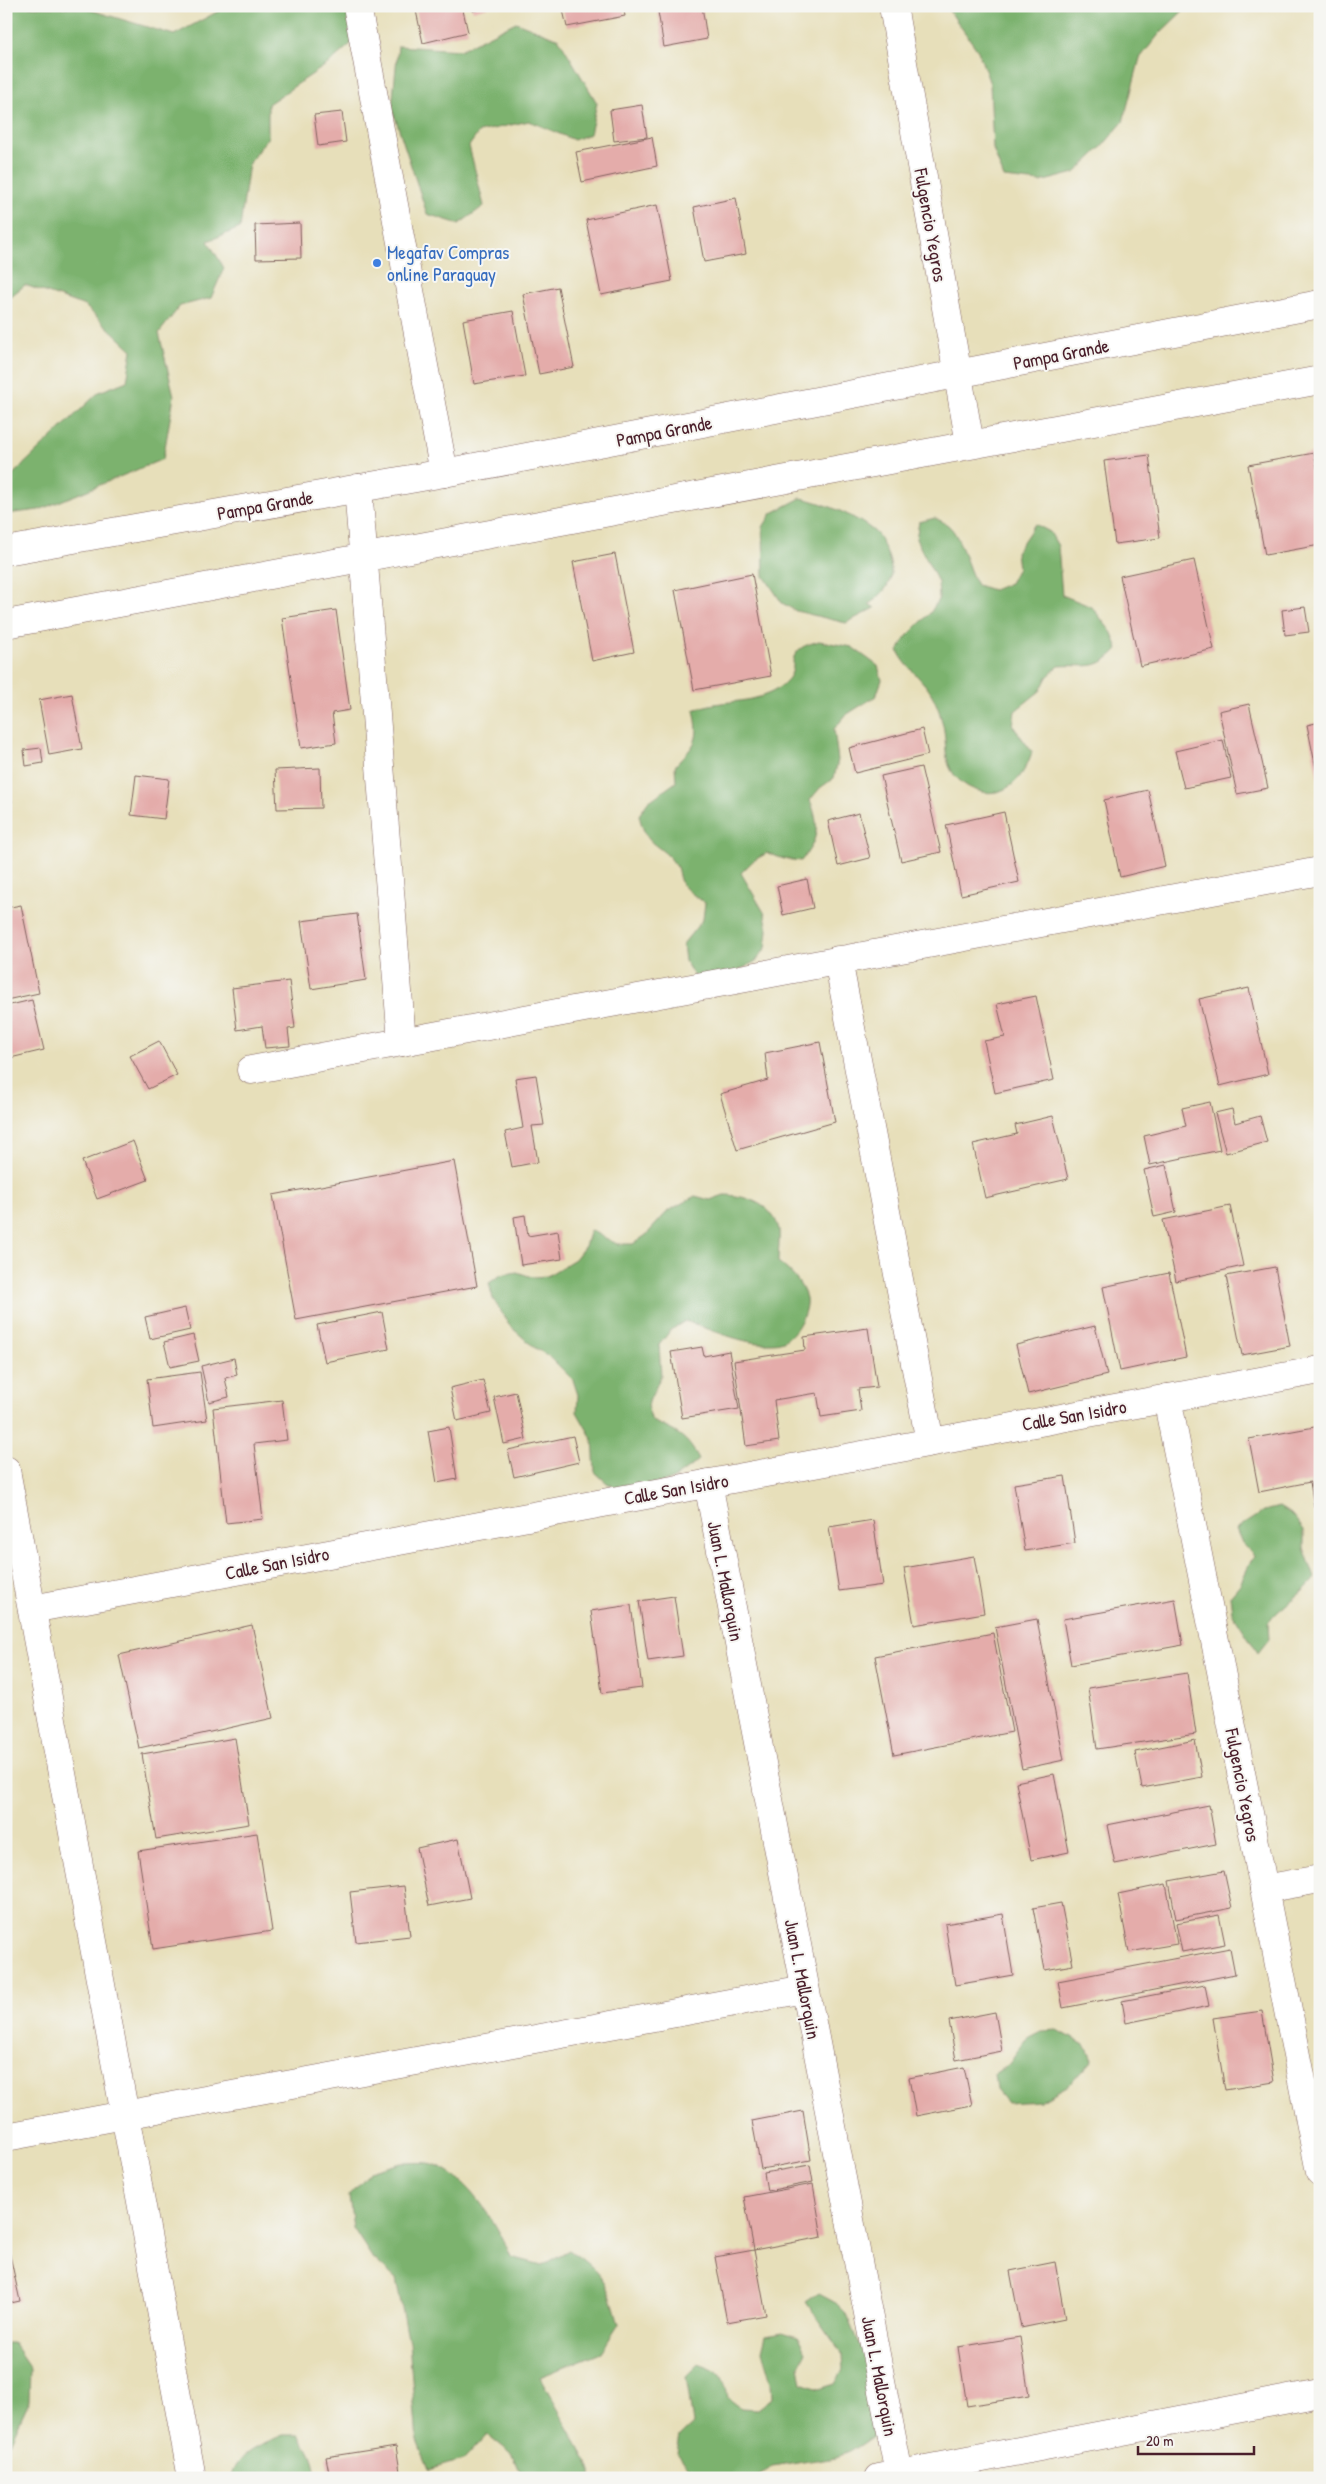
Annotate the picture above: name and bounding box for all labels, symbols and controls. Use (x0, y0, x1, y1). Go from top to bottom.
street label: Fulgencio Yegros (908, 165, 954, 284)
place label: Megafav Compras online Paraguay (387, 239, 509, 287)
marker: Megafav Compras online Paraguay (371, 257, 383, 269)
street label: Pampa Grande (1011, 332, 1111, 376)
street label: Pampa Grande (614, 409, 714, 453)
street label: Pampa Grande (215, 484, 315, 526)
street label: Calle San Isidro (1020, 1393, 1129, 1437)
street label: Calle San Isidro (622, 1467, 731, 1511)
street label: Juan L. Mallorquin (702, 1519, 750, 1643)
street label: Calle San Isidro (223, 1540, 332, 1586)
street label: Fulgencio Yegros (1219, 1725, 1267, 1844)
street label: Juan L. Mallorquin (779, 1917, 827, 2041)
street label: Juan L. Mallorquin (856, 2314, 904, 2438)
scale bar (1138, 2424, 1255, 2456)
text: 20 m (1146, 2430, 1173, 2451)

